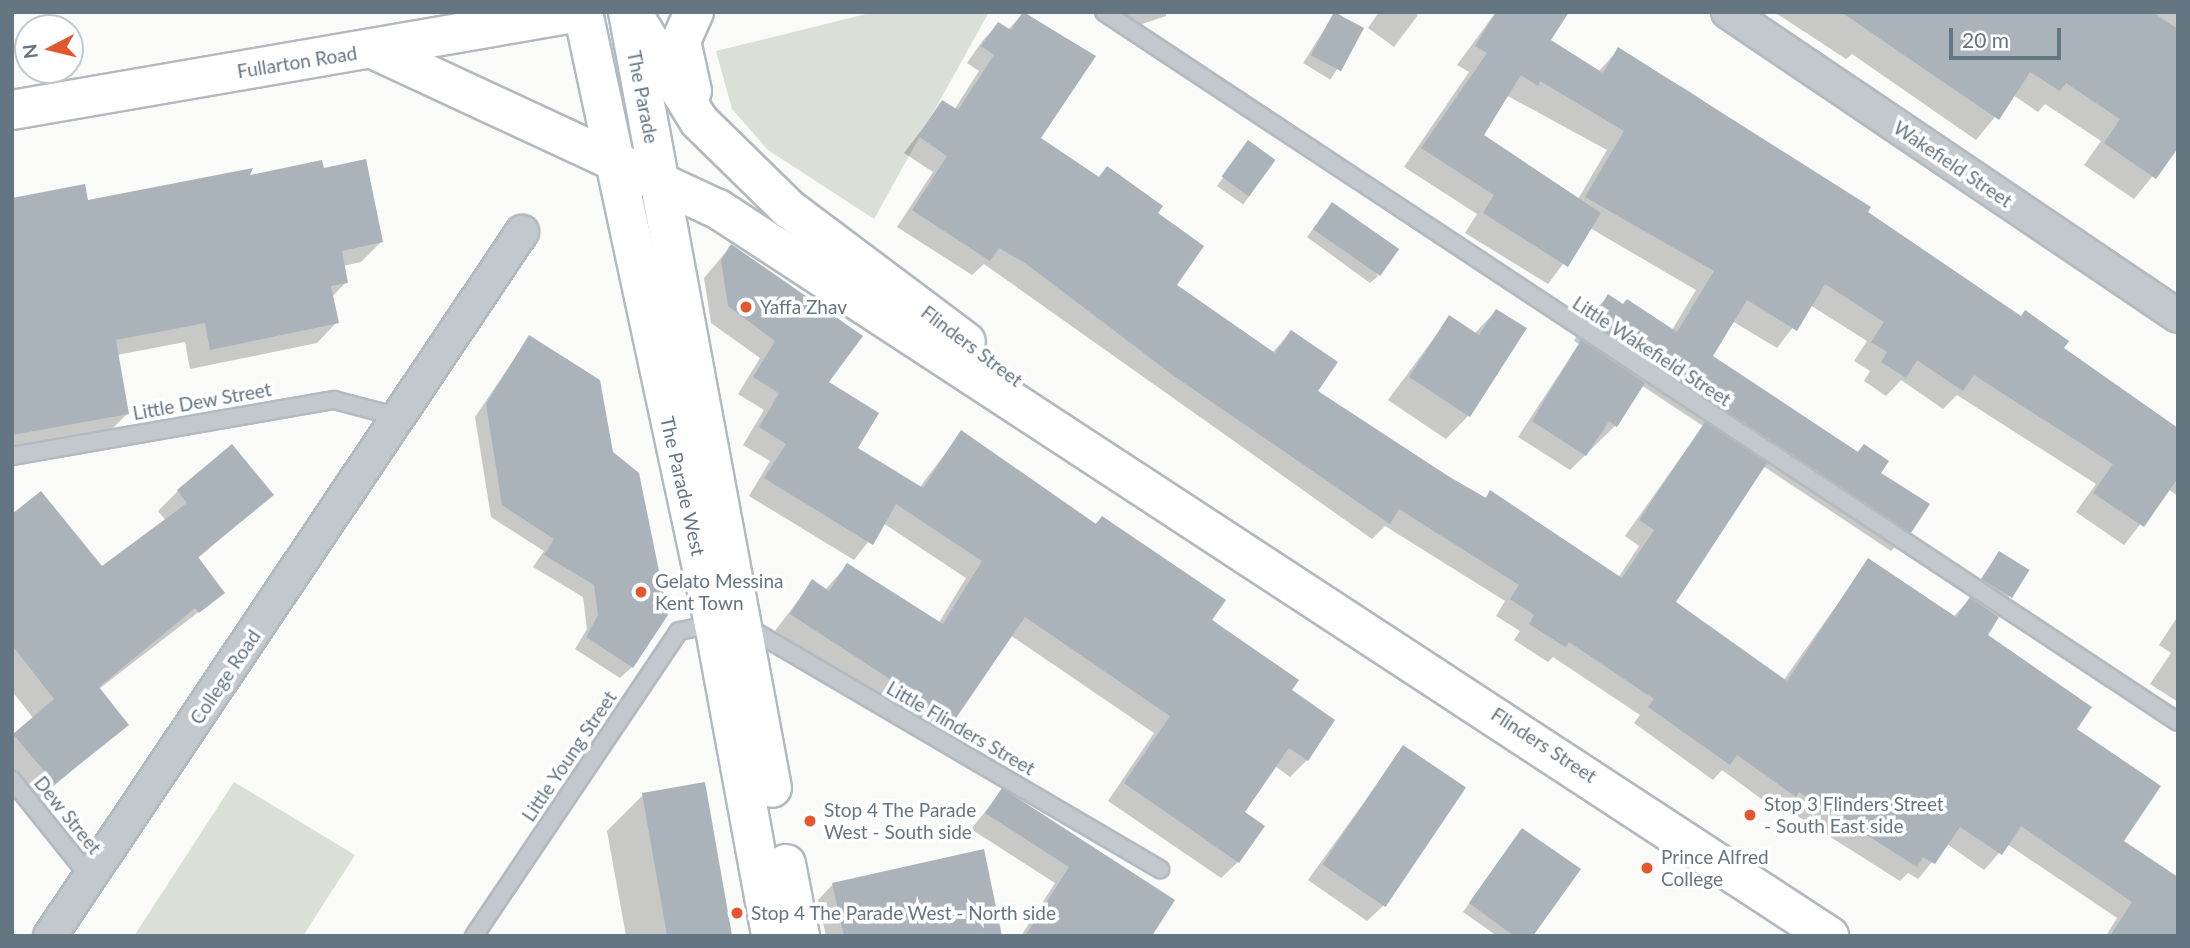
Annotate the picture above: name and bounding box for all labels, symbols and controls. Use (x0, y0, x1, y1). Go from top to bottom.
north arrow (14, 14, 84, 84)
scale bar (1952, 14, 2064, 58)
text: 20 m (1962, 27, 2009, 52)
street label: Fullarton Road (235, 41, 359, 83)
text: N (17, 43, 42, 60)
street label: The Parade (623, 49, 663, 145)
street label: Wakefield Street (1889, 116, 2017, 212)
street label: Little Wakefield Street (1568, 291, 1736, 411)
place label: Yaffa Zhav (760, 296, 847, 318)
marker: Yaffa Zhav (738, 299, 754, 315)
street label: Flinders Street (917, 301, 1027, 391)
street label: Little Dew Street (131, 378, 273, 424)
street label: The Parade West (656, 414, 710, 558)
place label: Gelato Messina Kent Town (655, 570, 783, 614)
marker: Gelato Messina Kent Town (633, 584, 649, 600)
street label: College Road (185, 625, 265, 729)
street label: Little Flinders Street (883, 676, 1039, 780)
street label: Little Young Street (517, 686, 621, 826)
street label: Flinders Street (1487, 703, 1601, 787)
street label: Dew Street (30, 771, 106, 859)
place label: Stop 3 Flinders Street - South East side (1764, 793, 1944, 837)
place label: Stop 4 The Parade West - South side (824, 799, 977, 843)
marker: Stop 3 Flinders Street - South East side (1742, 807, 1758, 823)
marker: Stop 4 The Parade West - South side (802, 813, 818, 829)
place label: Prince Alfred College (1661, 846, 1769, 890)
marker: Prince Alfred College (1639, 860, 1655, 876)
place label: Stop 4 The Parade West - North side (751, 902, 1057, 924)
marker: Stop 4 The Parade West - North side (729, 905, 745, 921)

